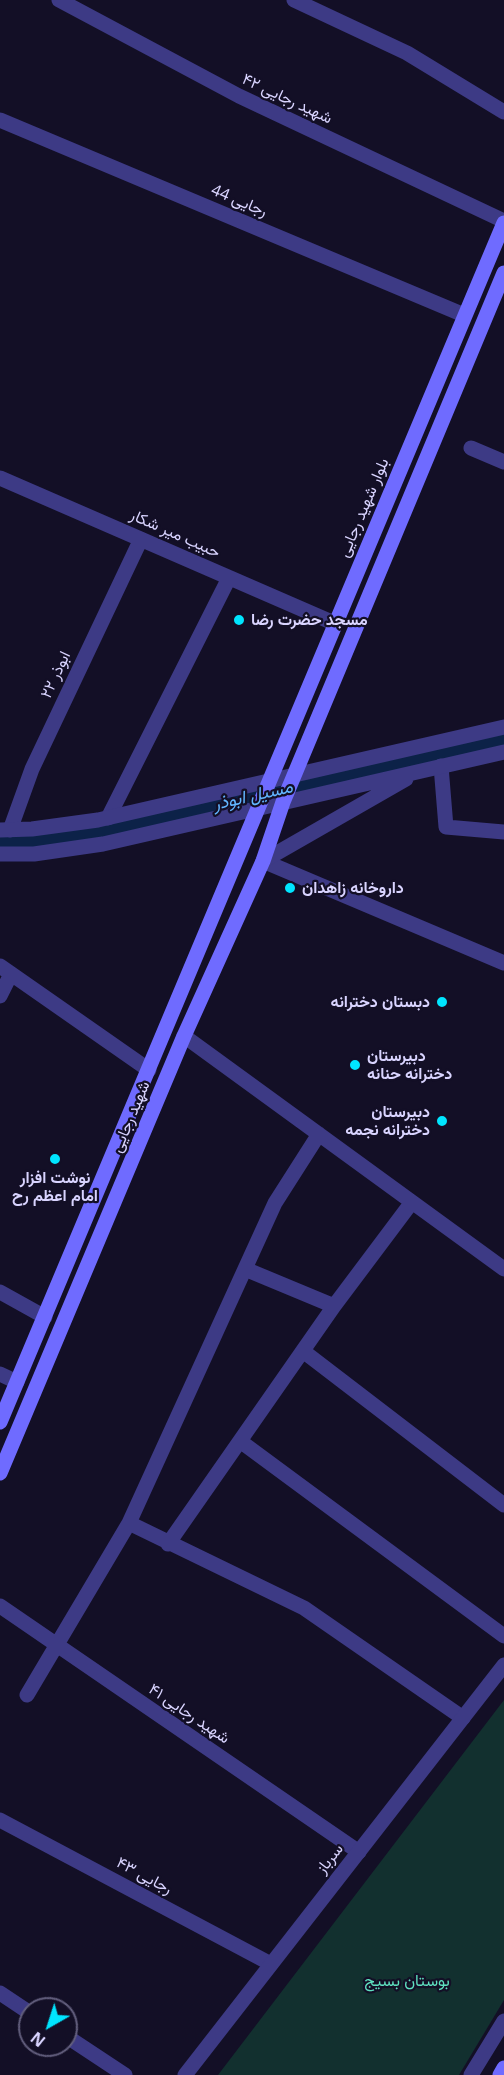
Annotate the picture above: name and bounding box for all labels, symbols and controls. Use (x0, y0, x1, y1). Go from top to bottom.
street label: شهید رجایی ۴۲ (239, 70, 335, 128)
street label: رجایی 44 (208, 181, 270, 221)
street label: بلوار شهید رجایی (334, 455, 394, 561)
street label: حبیب میر شکار (127, 506, 223, 562)
place label: مسجد حضرت رضا (251, 610, 368, 630)
marker: مسجد حضرت رضا (232, 613, 246, 627)
street label: ابوذر ۲۲ (37, 648, 75, 702)
water label: مسیل ابوذر (211, 776, 295, 816)
place label: داروخانه زاهدان (302, 878, 404, 898)
marker: داروخانه زاهدان (283, 881, 297, 895)
place label: دبستان دخترانه (331, 992, 430, 1012)
marker: دبستان دخترانه (435, 995, 449, 1009)
place label: دبیرستان دخترانه حنانه (367, 1046, 452, 1084)
marker: دبیرستان دخترانه حنانه (348, 1058, 362, 1072)
street label: شهید رجایی (107, 1078, 155, 1156)
place label: دبیرستان دخترانه نجمه (345, 1102, 430, 1140)
marker: دبیرستان دخترانه نجمه (435, 1114, 449, 1128)
marker: نوشت افزار امام اعظم رح (48, 1152, 62, 1166)
place label: نوشت افزار امام اعظم رح (12, 1168, 98, 1206)
street label: شهید رجایی ۴۱ (145, 1680, 233, 1748)
street label: سرباز (312, 1840, 348, 1878)
street label: رجایی ۴۳ (113, 1853, 175, 1899)
park label: بوستان بسیج (364, 1971, 450, 1991)
north arrow (18, 1997, 78, 2057)
text: N (26, 2027, 50, 2052)

